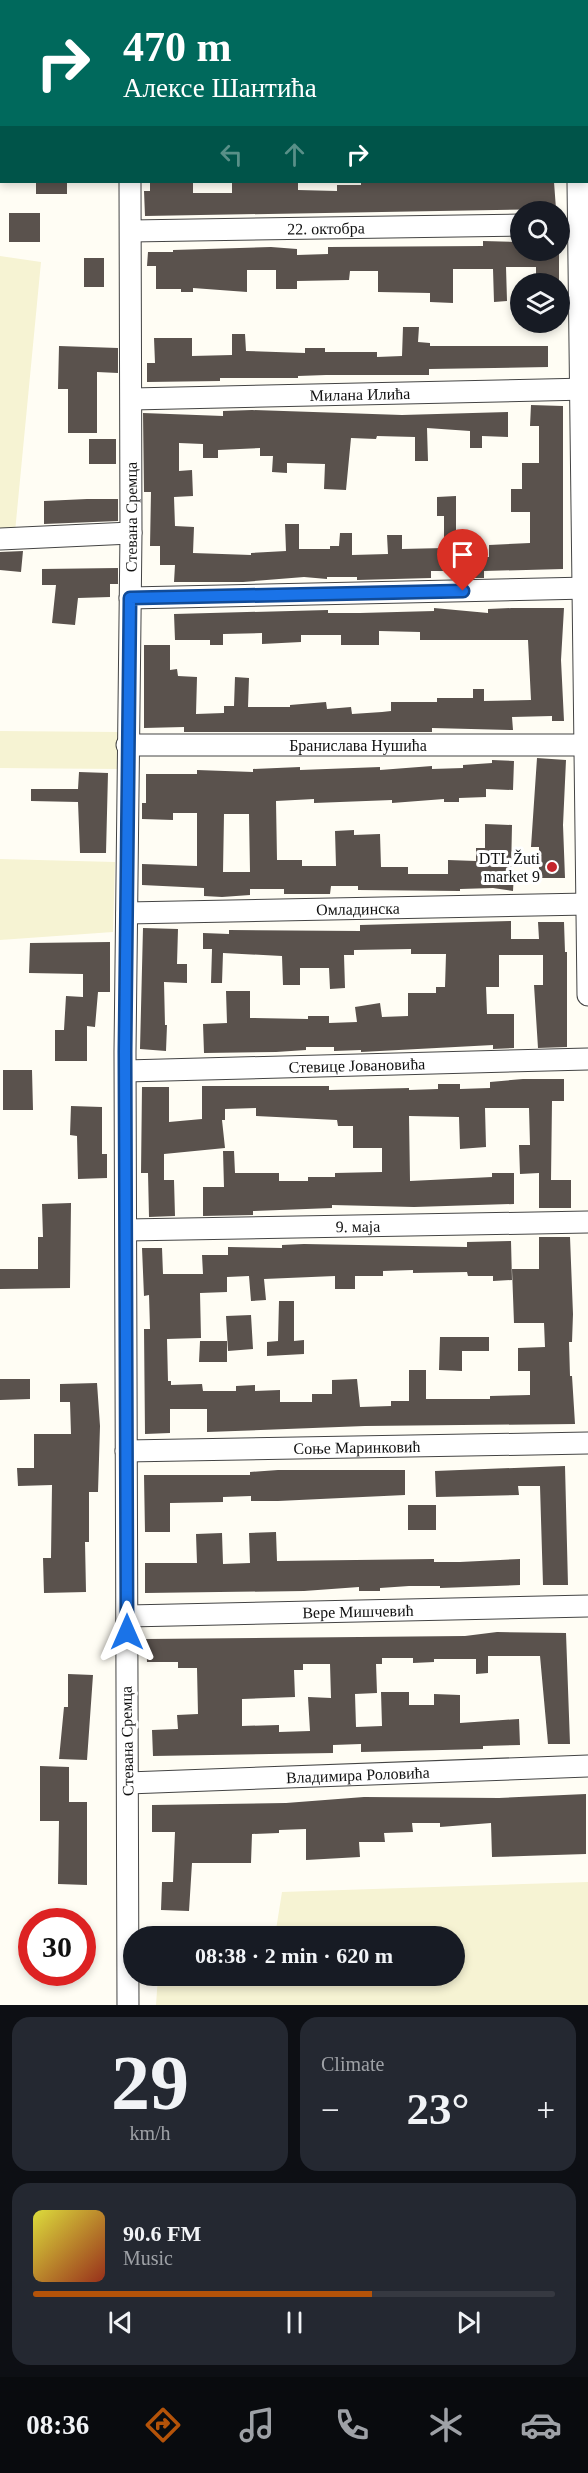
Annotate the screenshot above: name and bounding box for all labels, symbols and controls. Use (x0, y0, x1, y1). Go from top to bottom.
icon: right (24, 24, 102, 102)
text: 470 m (123, 24, 232, 70)
text: Алексе Шантића (123, 73, 317, 103)
icon: left (215, 138, 248, 171)
icon: ahead (278, 138, 311, 171)
icon: right (341, 138, 374, 171)
map controls (510, 201, 570, 333)
button: search (510, 201, 570, 261)
street label: 22. октобра (287, 219, 365, 237)
button: layers (510, 273, 570, 333)
street label: Милана Илића (309, 384, 411, 404)
street label: Стевана Сремца (122, 462, 140, 572)
pin (437, 529, 488, 591)
icon: arrive (446, 538, 479, 571)
street label: Бранислава Нушића (289, 737, 427, 755)
place label: DTL Žuti market 9 (479, 849, 541, 885)
marker: DTL Žuti market 9 (545, 860, 559, 874)
street label: Омладинска (316, 899, 400, 918)
street label: Стевице Јовановића (288, 1055, 426, 1075)
street label: 9. маја (335, 1217, 380, 1235)
street label: Соње Маринковић (293, 1437, 421, 1457)
position arrow (95, 1600, 159, 1664)
street label: Вере Мишчевић (302, 1601, 414, 1621)
street label: Стевана Сремца (118, 1686, 137, 1796)
street label: Владимира Роловића (286, 1763, 430, 1786)
speed limit sign: 30 (18, 1908, 96, 1986)
text: 08:38 · 2 min · 620 m (195, 1943, 393, 1968)
text: 29 (111, 2039, 189, 2126)
text: Climate (321, 2053, 384, 2075)
text: 23° (407, 2084, 470, 2134)
text: − (321, 2092, 340, 2128)
text: + (536, 2092, 555, 2128)
text: km/h (129, 2122, 171, 2144)
text: 90.6 FM (123, 2221, 201, 2246)
text: Music (123, 2247, 173, 2269)
icon: previous (104, 2306, 137, 2339)
icon: pause (278, 2306, 311, 2339)
icon: next (452, 2306, 485, 2339)
icon: directions (142, 2404, 184, 2446)
icon: music (236, 2404, 278, 2446)
icon: phone (331, 2404, 373, 2446)
icon: climate (425, 2404, 467, 2446)
icon: car (520, 2404, 562, 2446)
text: 08:36 (26, 2410, 89, 2440)

